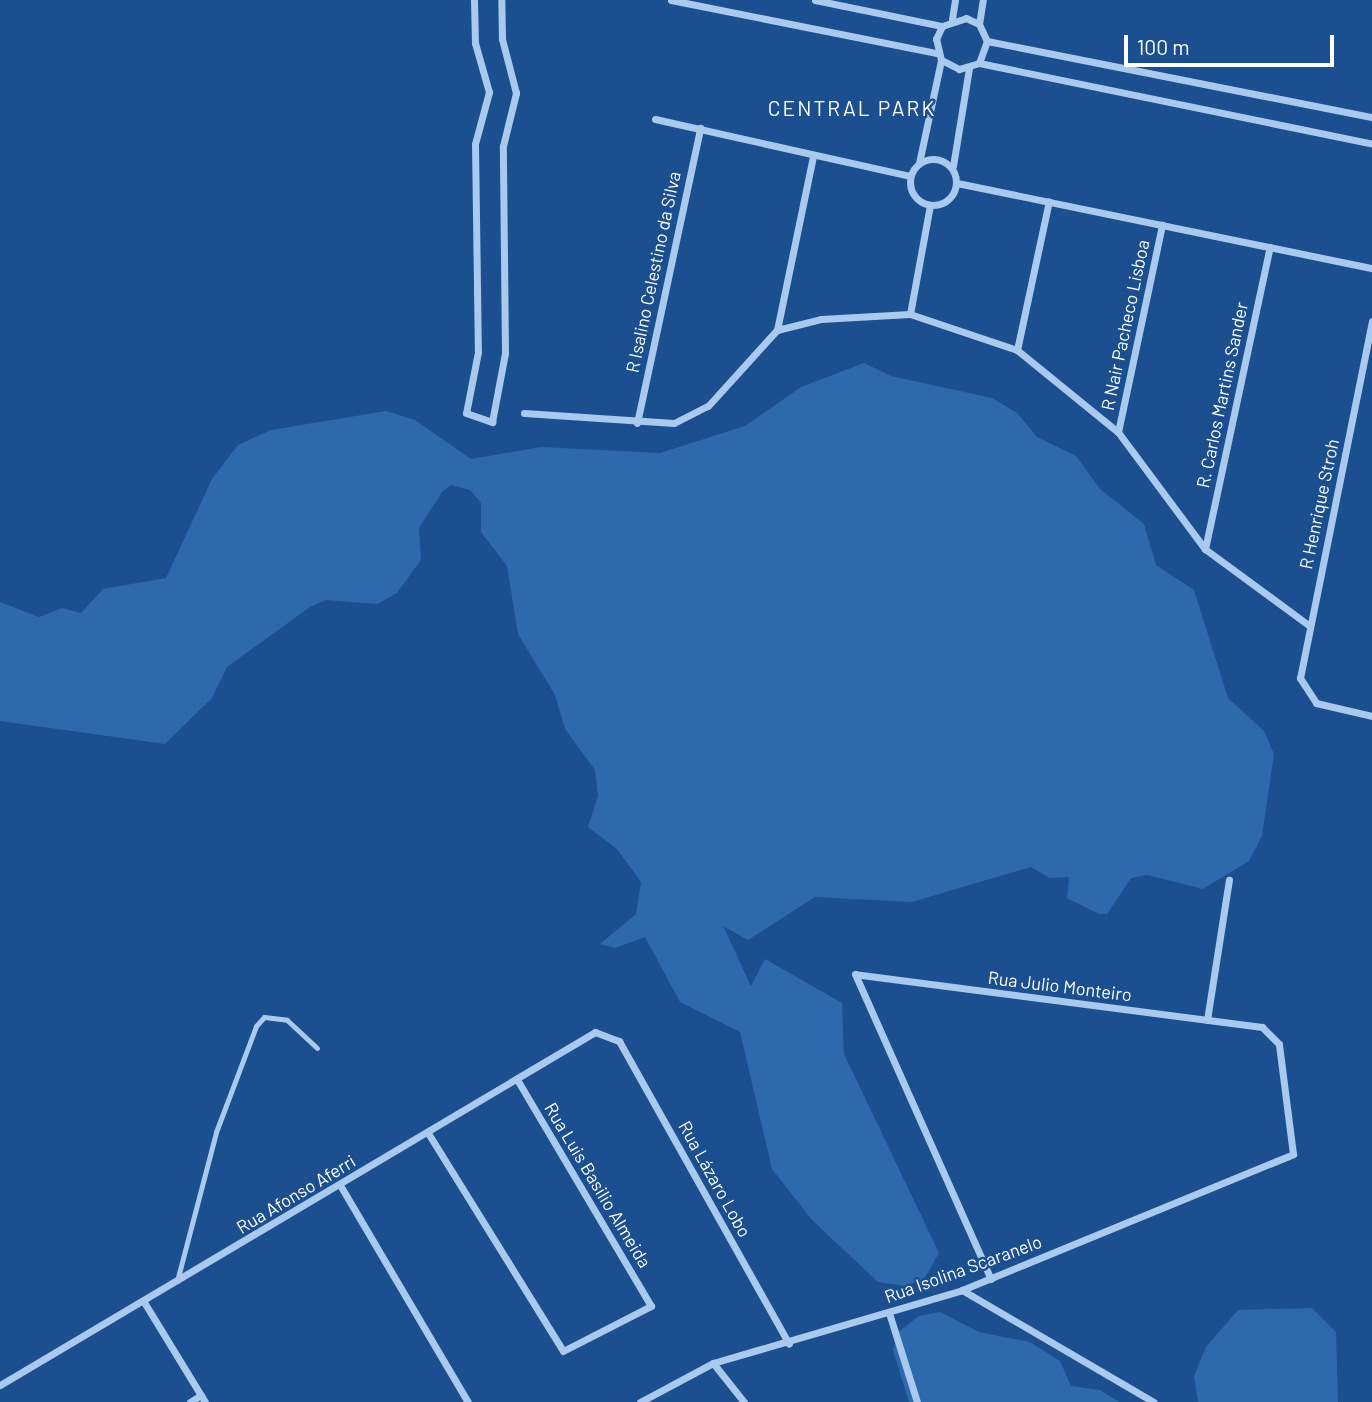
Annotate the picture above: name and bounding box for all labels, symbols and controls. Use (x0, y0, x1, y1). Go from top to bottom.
scale bar (1127, 21, 1337, 65)
text: 100 m (1137, 34, 1190, 59)
district label: CENTRAL PARK (769, 95, 935, 121)
street label: R Isalino Celestino da Silva (621, 169, 685, 375)
street label: R Nair Pacheco Lisboa (1096, 238, 1154, 412)
street label: R. Carlos Martins Sander (1192, 300, 1252, 490)
street label: R Henrique Stroh (1295, 437, 1343, 571)
street label: Rua Julio Monteiro (987, 966, 1133, 1006)
street label: Rua Luis Basilio Almeida (540, 1098, 656, 1272)
street label: Rua Lázaro Lobo (674, 1117, 756, 1241)
street label: Rua Afonso Aferri (233, 1150, 359, 1238)
street label: Rua Isolina Scaranelo (881, 1231, 1045, 1307)

